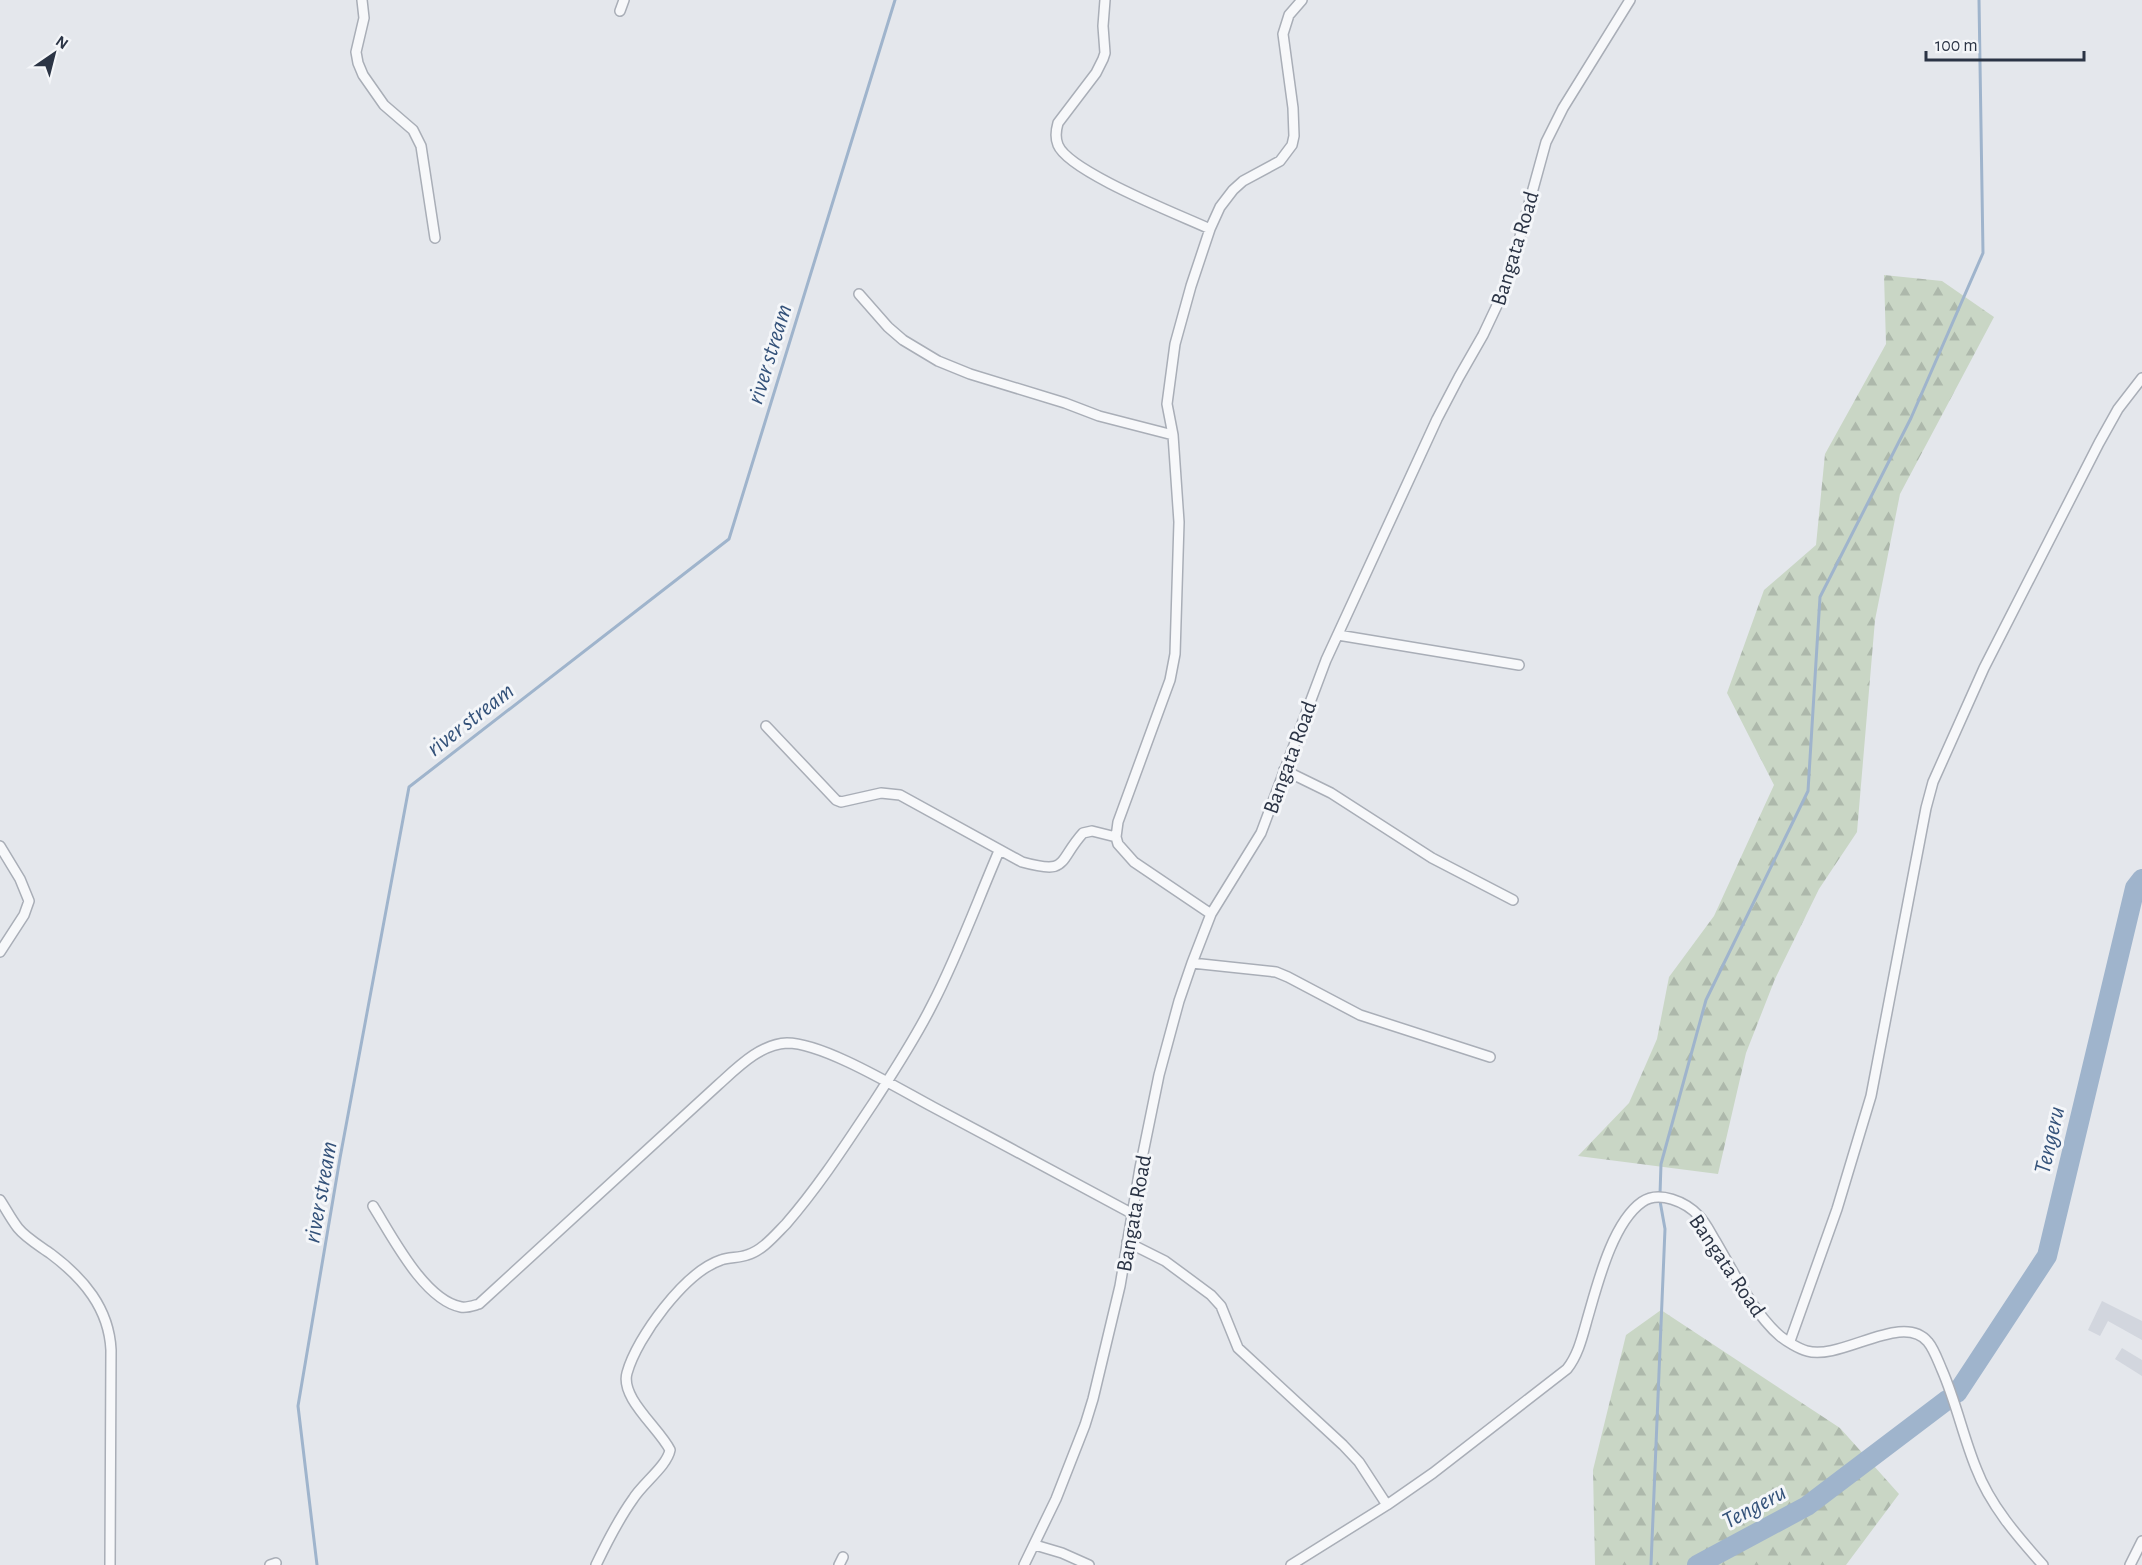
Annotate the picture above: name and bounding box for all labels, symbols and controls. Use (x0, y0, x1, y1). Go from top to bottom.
north arrow (24, 24, 84, 84)
scale bar (1926, 24, 2084, 62)
text: N (53, 33, 71, 52)
text: 100 m (1935, 37, 1978, 55)
street label: Bangata Road (1487, 189, 1543, 308)
water label: river stream (743, 302, 796, 407)
water label: river stream (423, 679, 519, 761)
street label: Bangata Road (1259, 698, 1321, 817)
water label: Tengeru (2031, 1104, 2069, 1176)
water label: river stream (300, 1139, 342, 1245)
street label: Bangata Road (1113, 1153, 1155, 1273)
street label: Bangata Road (1685, 1210, 1769, 1321)
water label: Tengeru (1718, 1480, 1790, 1534)

